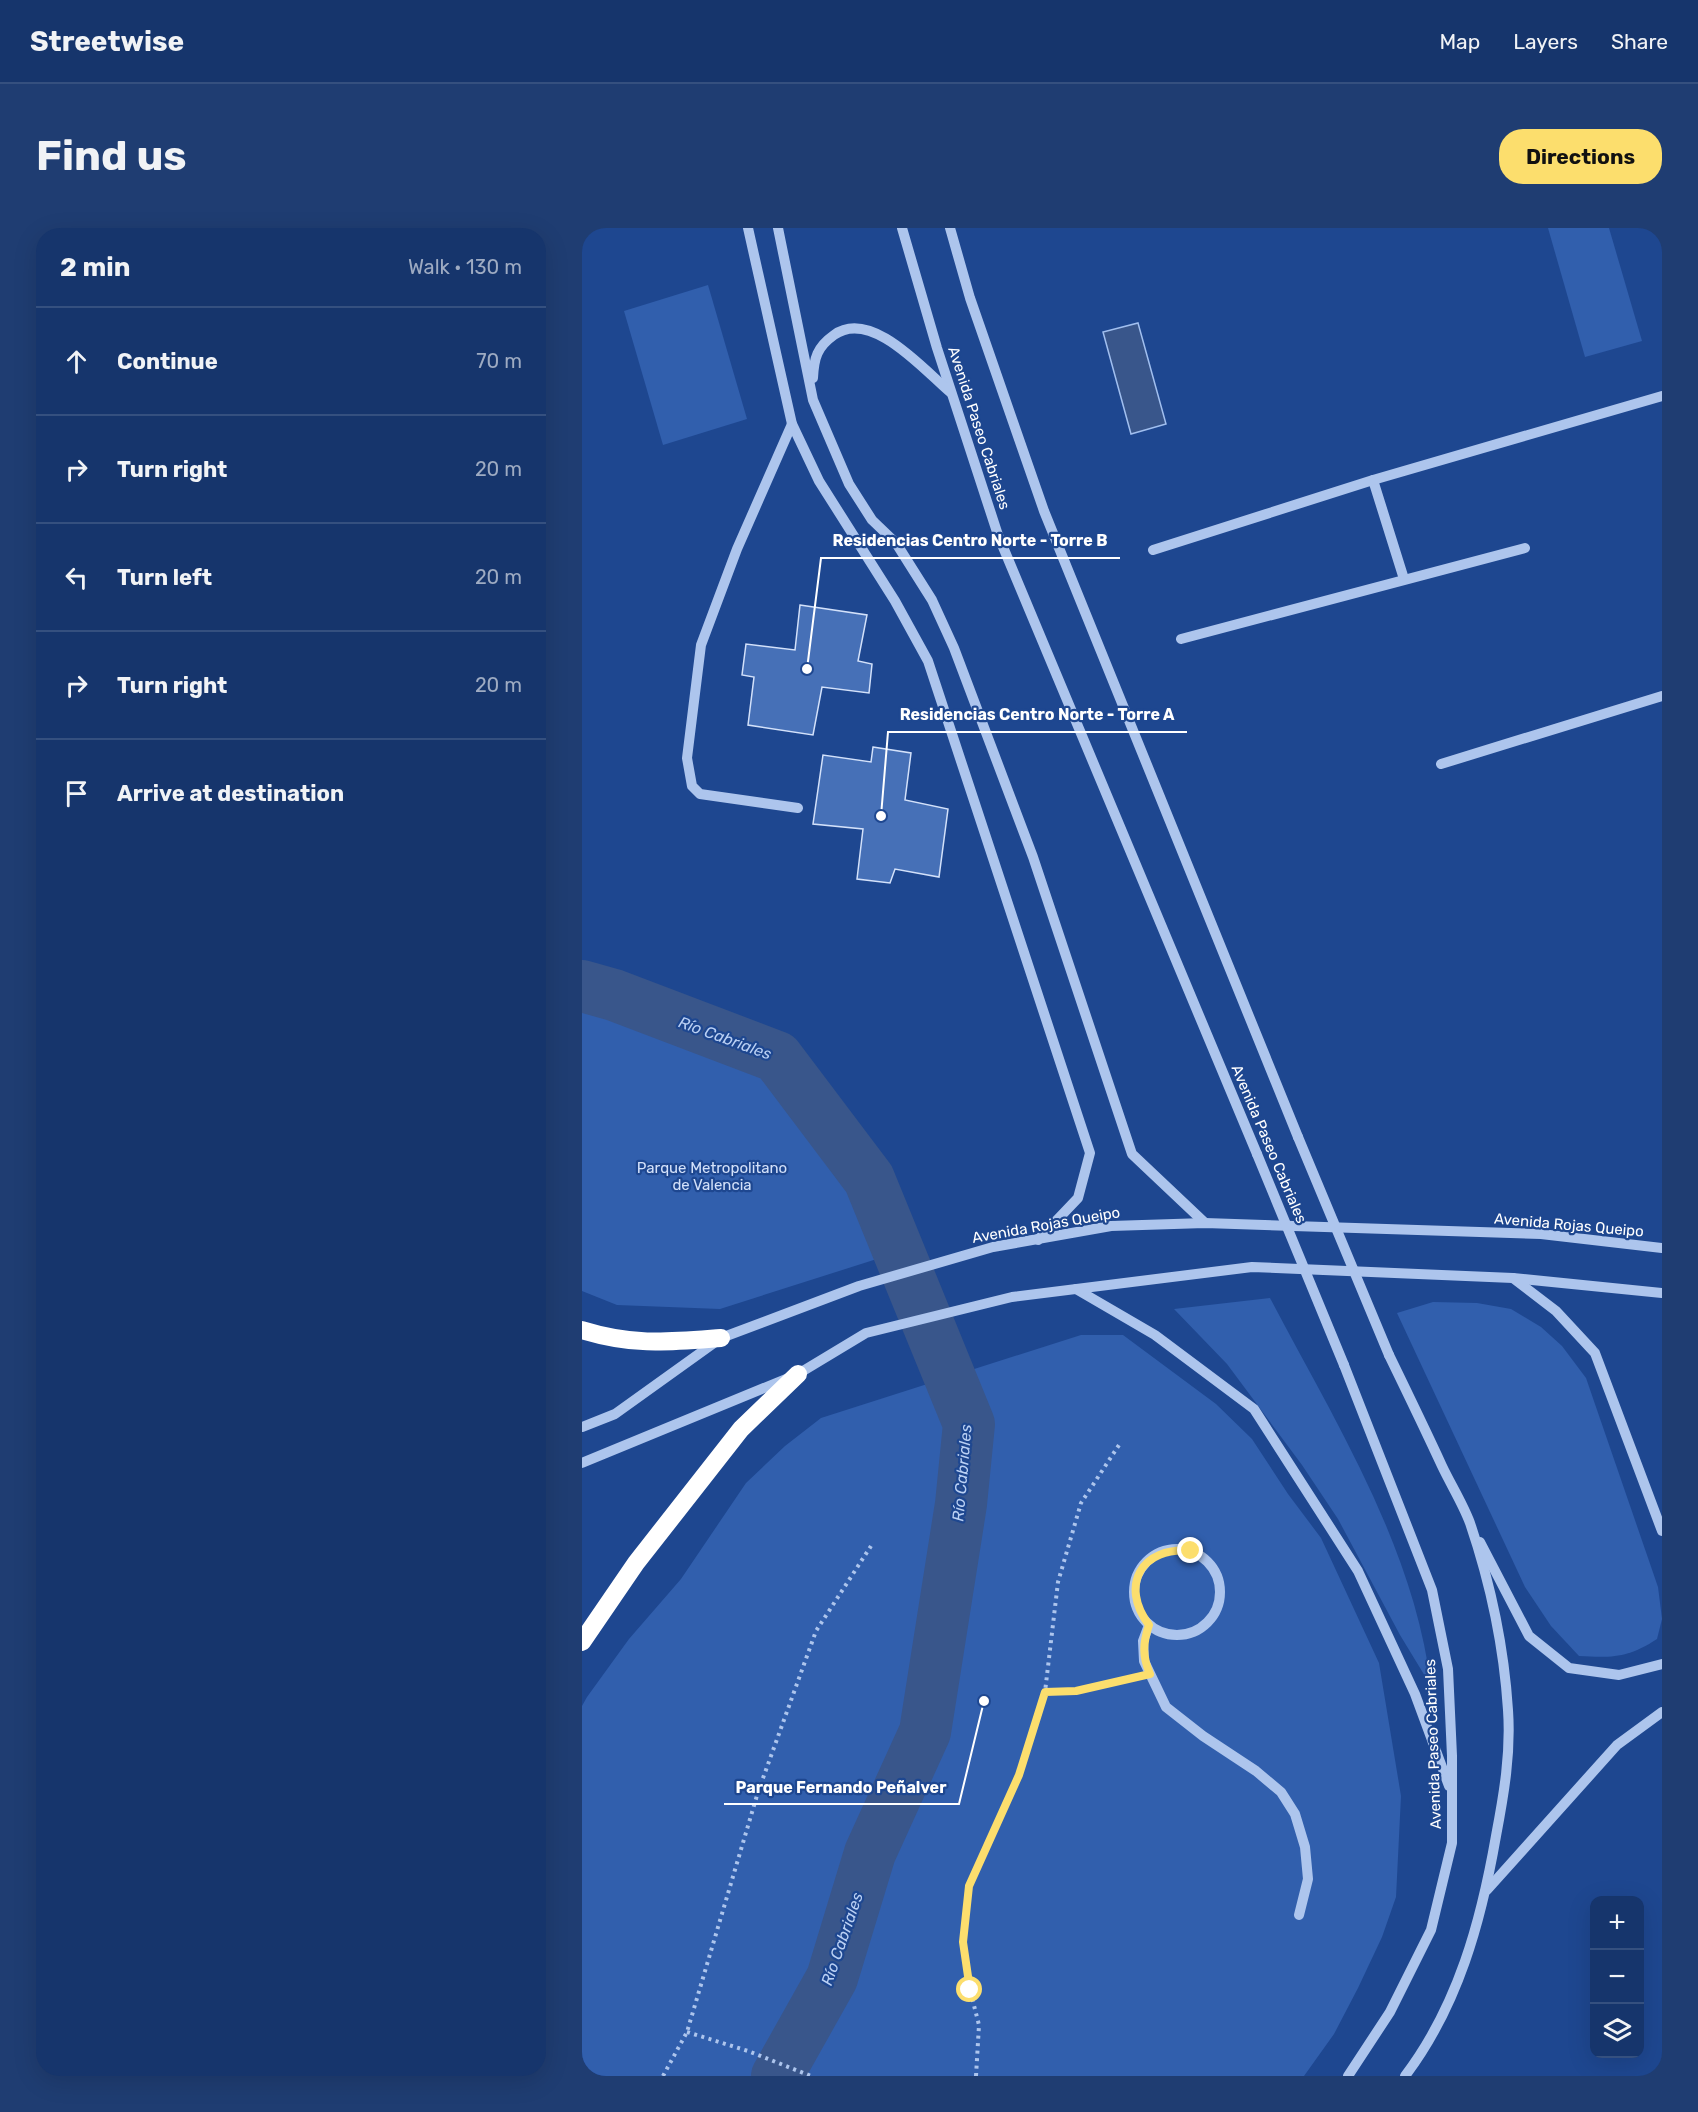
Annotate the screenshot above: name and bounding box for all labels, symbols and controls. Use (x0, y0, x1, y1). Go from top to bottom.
text: Streetwise (30, 25, 184, 58)
text: Map (1439, 29, 1480, 54)
text: Layers (1513, 29, 1578, 54)
text: Share (1611, 29, 1668, 54)
button: Directions (1499, 129, 1662, 184)
text: Find us (36, 131, 187, 181)
text: 2 min (60, 252, 130, 283)
text: Walk · 130 m (408, 255, 522, 279)
street label: Avenida Paseo Cabriales (944, 344, 1014, 512)
icon: ahead (60, 345, 93, 378)
text: Continue (117, 348, 218, 375)
text: 70 m (476, 349, 522, 373)
icon: right (60, 453, 93, 486)
text: Turn right (117, 456, 227, 483)
text: 20 m (475, 457, 522, 481)
callout: Residencias Centro Norte - Torre B (821, 524, 1120, 558)
text: Residencias Centro Norte - Torre B (833, 531, 1107, 550)
icon: left (60, 561, 93, 594)
text: Turn left (117, 564, 212, 591)
text: 20 m (475, 565, 522, 589)
icon: right (60, 669, 93, 702)
text: Turn right (117, 672, 227, 699)
text: 20 m (475, 673, 522, 697)
callout: Residencias Centro Norte - Torre A (888, 698, 1187, 732)
text: Residencias Centro Norte - Torre A (900, 705, 1175, 724)
icon: arrive (60, 777, 93, 810)
text: Arrive at destination (117, 780, 344, 807)
water label: Río Cabriales (676, 1012, 774, 1064)
street label: Avenida Paseo Cabriales (1227, 1062, 1311, 1226)
park label: Parque Metropolitano de Valencia (637, 1159, 787, 1194)
street label: Avenida Rojas Queipo (971, 1203, 1121, 1247)
street label: Avenida Rojas Queipo (1493, 1209, 1645, 1241)
water label: Río Cabriales (948, 1424, 976, 1522)
route end (1177, 1537, 1203, 1563)
street label: Avenida Paseo Cabriales (1421, 1658, 1445, 1829)
callout: Parque Fernando Peñalver (724, 1770, 959, 1804)
text: Parque Fernando Peñalver (736, 1778, 947, 1797)
water label: Río Cabriales (817, 1890, 867, 1988)
map controls (1590, 1896, 1644, 2058)
button: + (1590, 1896, 1644, 1950)
button: − (1590, 1950, 1644, 2004)
route start (956, 1976, 982, 2002)
button: layers (1590, 2004, 1644, 2058)

